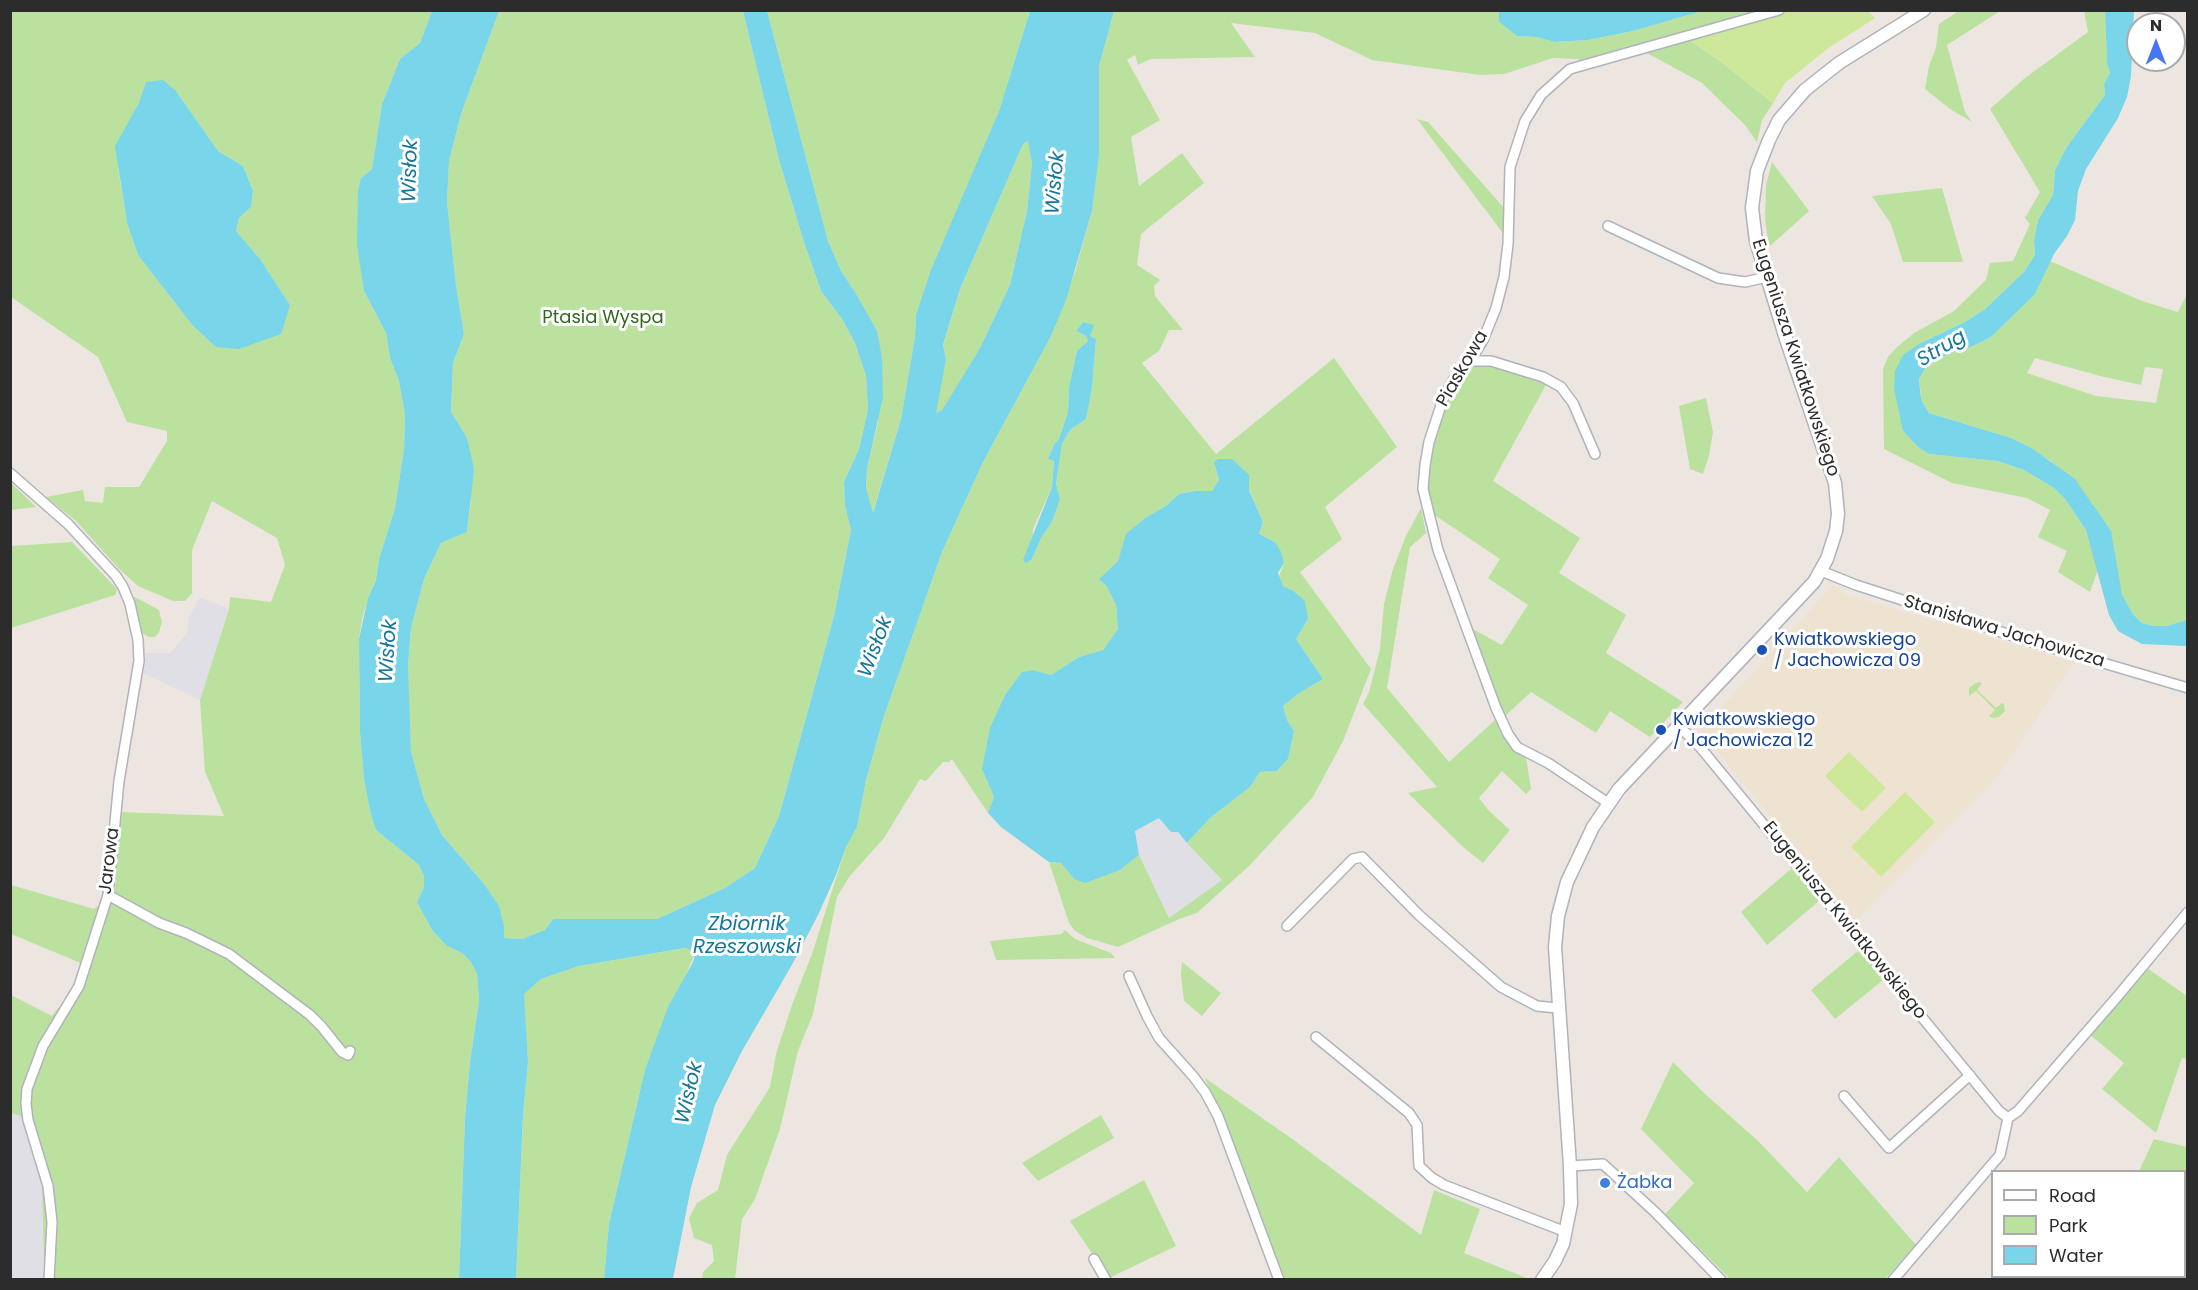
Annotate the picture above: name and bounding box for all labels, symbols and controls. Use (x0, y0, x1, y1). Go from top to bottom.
north arrow (2126, 12, 2186, 72)
text: N (2150, 14, 2162, 37)
water label: Wisłok (398, 139, 424, 203)
water label: Wisłok (1041, 151, 1071, 215)
street label: Eugeniusza Kwiatkowskiego (1746, 237, 1844, 479)
park label: Ptasia Wyspa (542, 307, 664, 329)
water label: Strug (1913, 325, 1971, 373)
street label: Piaskowa (1433, 327, 1493, 411)
street label: Stanisława Jachowicza (1901, 591, 2107, 673)
water label: Wisłok (854, 613, 898, 681)
water label: Wisłok (375, 619, 403, 683)
place label: Kwiatkowskiego / Jachowicza 09 (1774, 629, 1921, 672)
marker: Kwiatkowskiego / Jachowicza 09 (1755, 643, 1769, 657)
place label: Kwiatkowskiego / Jachowicza 12 (1673, 709, 1815, 752)
marker: Kwiatkowskiego / Jachowicza 12 (1654, 723, 1668, 737)
street label: Eugeniusza Kwiatkowskiego (1757, 818, 1931, 1024)
street label: Jarowa (95, 826, 125, 896)
water label: Zbiornik Rzeszowski (693, 913, 801, 960)
water label: Wisłok (671, 1060, 709, 1126)
legend (1991, 1170, 2186, 1278)
place label: Żabka (1617, 1172, 1673, 1194)
marker: Żabka (1598, 1176, 1612, 1190)
text: Road (2049, 1183, 2096, 1208)
text: Park (2049, 1213, 2088, 1238)
text: Water (2049, 1243, 2103, 1268)

